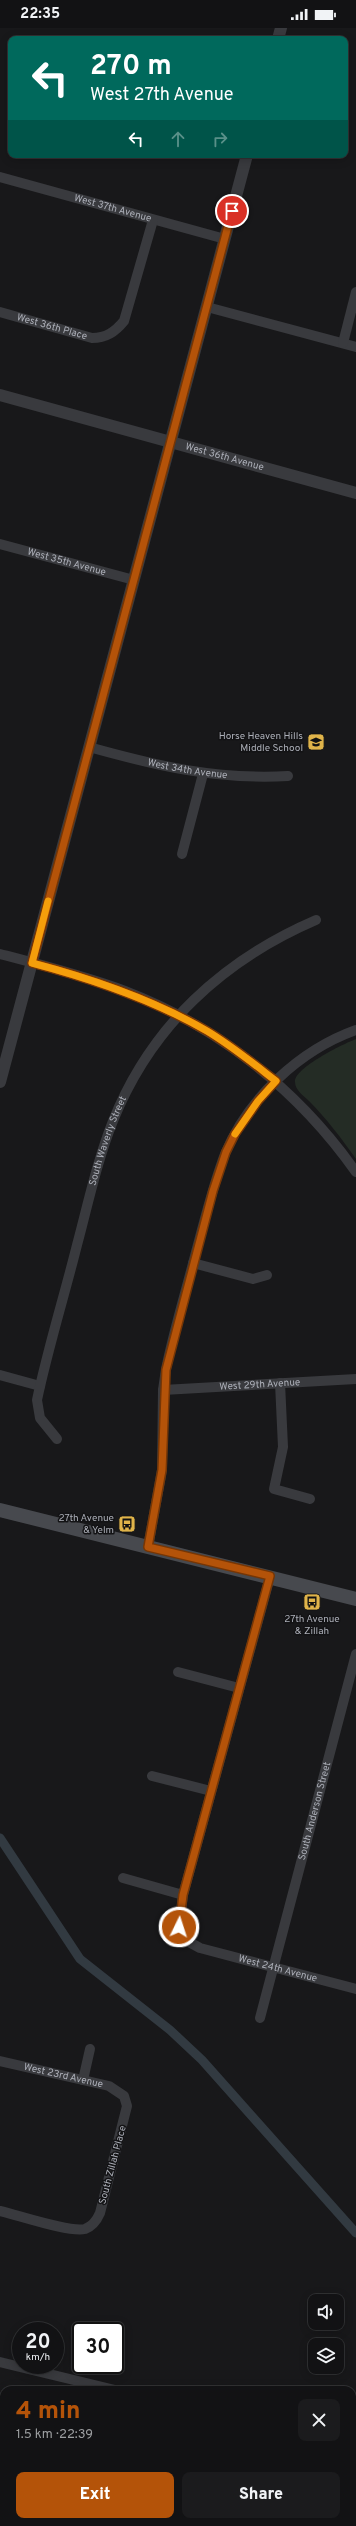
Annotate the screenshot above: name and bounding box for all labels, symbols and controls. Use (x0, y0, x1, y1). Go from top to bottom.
text: 22:35 (20, 5, 60, 24)
text: 270 m (90, 49, 172, 85)
icon: left (24, 52, 76, 104)
text: West 27th Avenue (90, 84, 234, 107)
icon: left (125, 128, 147, 150)
icon: ahead (167, 128, 189, 150)
icon: right (209, 128, 231, 150)
street label: West 37th Avenue (73, 191, 153, 225)
pin (215, 194, 249, 228)
icon: arrive (221, 200, 243, 222)
street label: West 36th Place (15, 311, 89, 343)
street label: West 36th Avenue (184, 440, 265, 474)
street label: West 35th Avenue (26, 545, 108, 579)
place label: Horse Heaven Hills Middle School (219, 730, 303, 755)
school or university icon: Horse Heaven Hills Middle School (306, 732, 326, 752)
street label: West 34th Avenue (146, 756, 228, 782)
street label: South Waverly Street (86, 1094, 130, 1187)
street label: West 29th Avenue (219, 1376, 301, 1393)
place label: 27th Avenue & Yelm (58, 1512, 114, 1537)
bus stop icon: 27th Avenue & Yelm (117, 1514, 137, 1534)
bus stop icon: 27th Avenue & Zillah (302, 1592, 322, 1612)
place label: 27th Avenue & Zillah (284, 1613, 340, 1638)
street label: South Anderson Street (295, 1760, 334, 1862)
position arrow (158, 1906, 200, 1948)
street label: West 24th Avenue (237, 1952, 319, 1985)
street label: West 23rd Avenue (22, 2060, 104, 2091)
street label: South Zillah Place (96, 2124, 130, 2206)
map controls (308, 2294, 344, 2374)
button: sound (308, 2294, 344, 2330)
speed limit sign: 30 (72, 2322, 124, 2374)
text: 20 (25, 2330, 51, 2356)
button: layers (308, 2338, 344, 2374)
text: km/h (26, 2351, 50, 2364)
text: 4 min (16, 2397, 80, 2427)
button: close (298, 2399, 340, 2441)
text: 1.5 km · 22:39 (16, 2427, 93, 2443)
button: Exit (16, 2472, 174, 2518)
button: Share (182, 2472, 340, 2518)

